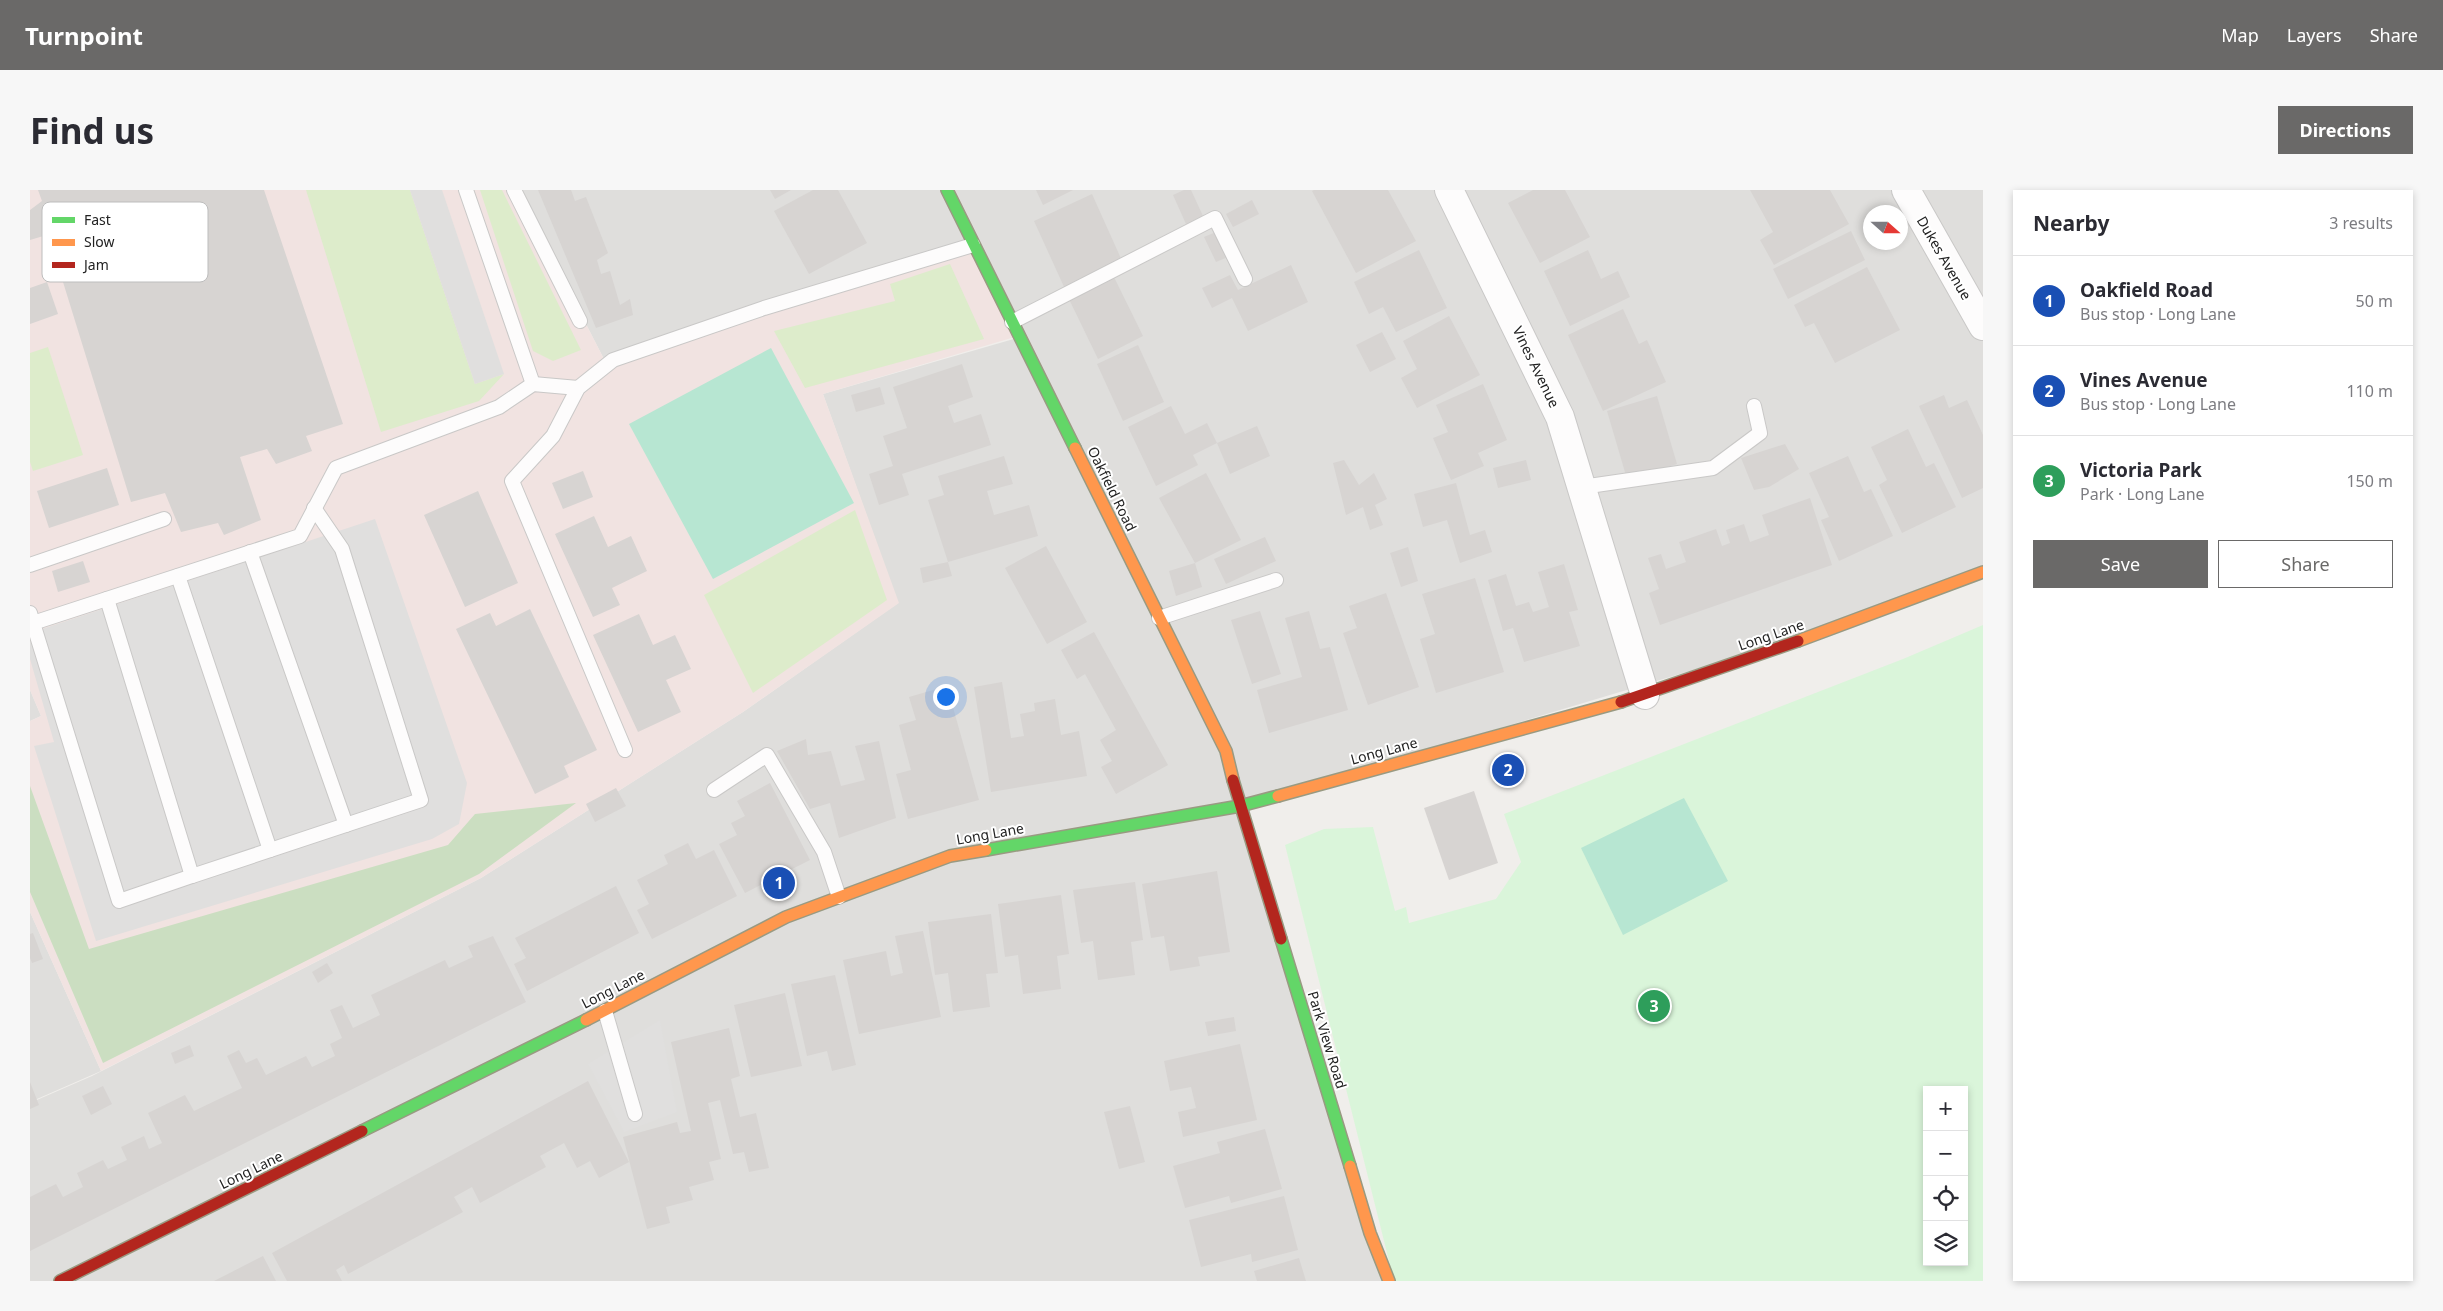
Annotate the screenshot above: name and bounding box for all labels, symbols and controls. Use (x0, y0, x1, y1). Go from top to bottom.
text: Turnpoint (25, 19, 143, 52)
text: Map (2221, 23, 2259, 47)
text: Layers (2287, 23, 2342, 47)
text: Share (2370, 23, 2418, 47)
button: Directions (2278, 106, 2413, 154)
text: Find us (30, 107, 154, 154)
legend (42, 202, 208, 282)
north arrow (1863, 205, 1908, 250)
text: Nearby (2033, 209, 2109, 237)
text: Fast (84, 210, 111, 229)
street label: Dukes Avenue (1913, 212, 1976, 303)
text: 3 results (2329, 212, 2393, 234)
text: Slow (84, 232, 115, 251)
text: Jam (82, 255, 109, 274)
text: Oakfield Road (2080, 277, 2213, 303)
text: 1 (2044, 290, 2054, 312)
text: 50 m (2356, 290, 2393, 312)
text: Bus stop · Long Lane (2080, 303, 2236, 325)
street label: Vines Avenue (1509, 323, 1564, 411)
text: Vines Avenue (2080, 367, 2208, 393)
text: 2 (2044, 380, 2054, 402)
text: 110 m (2346, 380, 2393, 402)
text: Bus stop · Long Lane (2080, 393, 2236, 415)
street label: Oakfield Road (1084, 443, 1141, 534)
text: Victoria Park (2080, 457, 2202, 483)
text: 3 (2044, 470, 2054, 492)
text: 150 m (2346, 470, 2393, 492)
text: Park · Long Lane (2080, 483, 2205, 505)
button: Save (2033, 540, 2208, 588)
button: Share (2218, 540, 2393, 588)
street label: Long Lane (1735, 614, 1806, 655)
your location (933, 684, 959, 710)
street label: Long Lane (1348, 732, 1419, 769)
pin: 2 (1492, 751, 1524, 789)
street label: Long Lane (955, 818, 1025, 849)
pin: 1 (763, 864, 795, 902)
street label: Long Lane (578, 965, 648, 1013)
pin: 3 (1638, 987, 1670, 1025)
street label: Park View Road (1304, 989, 1351, 1091)
map controls (1923, 1086, 1968, 1266)
button: + (1923, 1086, 1968, 1131)
button: − (1923, 1131, 1968, 1176)
street label: Long Lane (216, 1146, 286, 1193)
button: locate (1923, 1176, 1968, 1221)
button: layers (1923, 1221, 1968, 1266)

